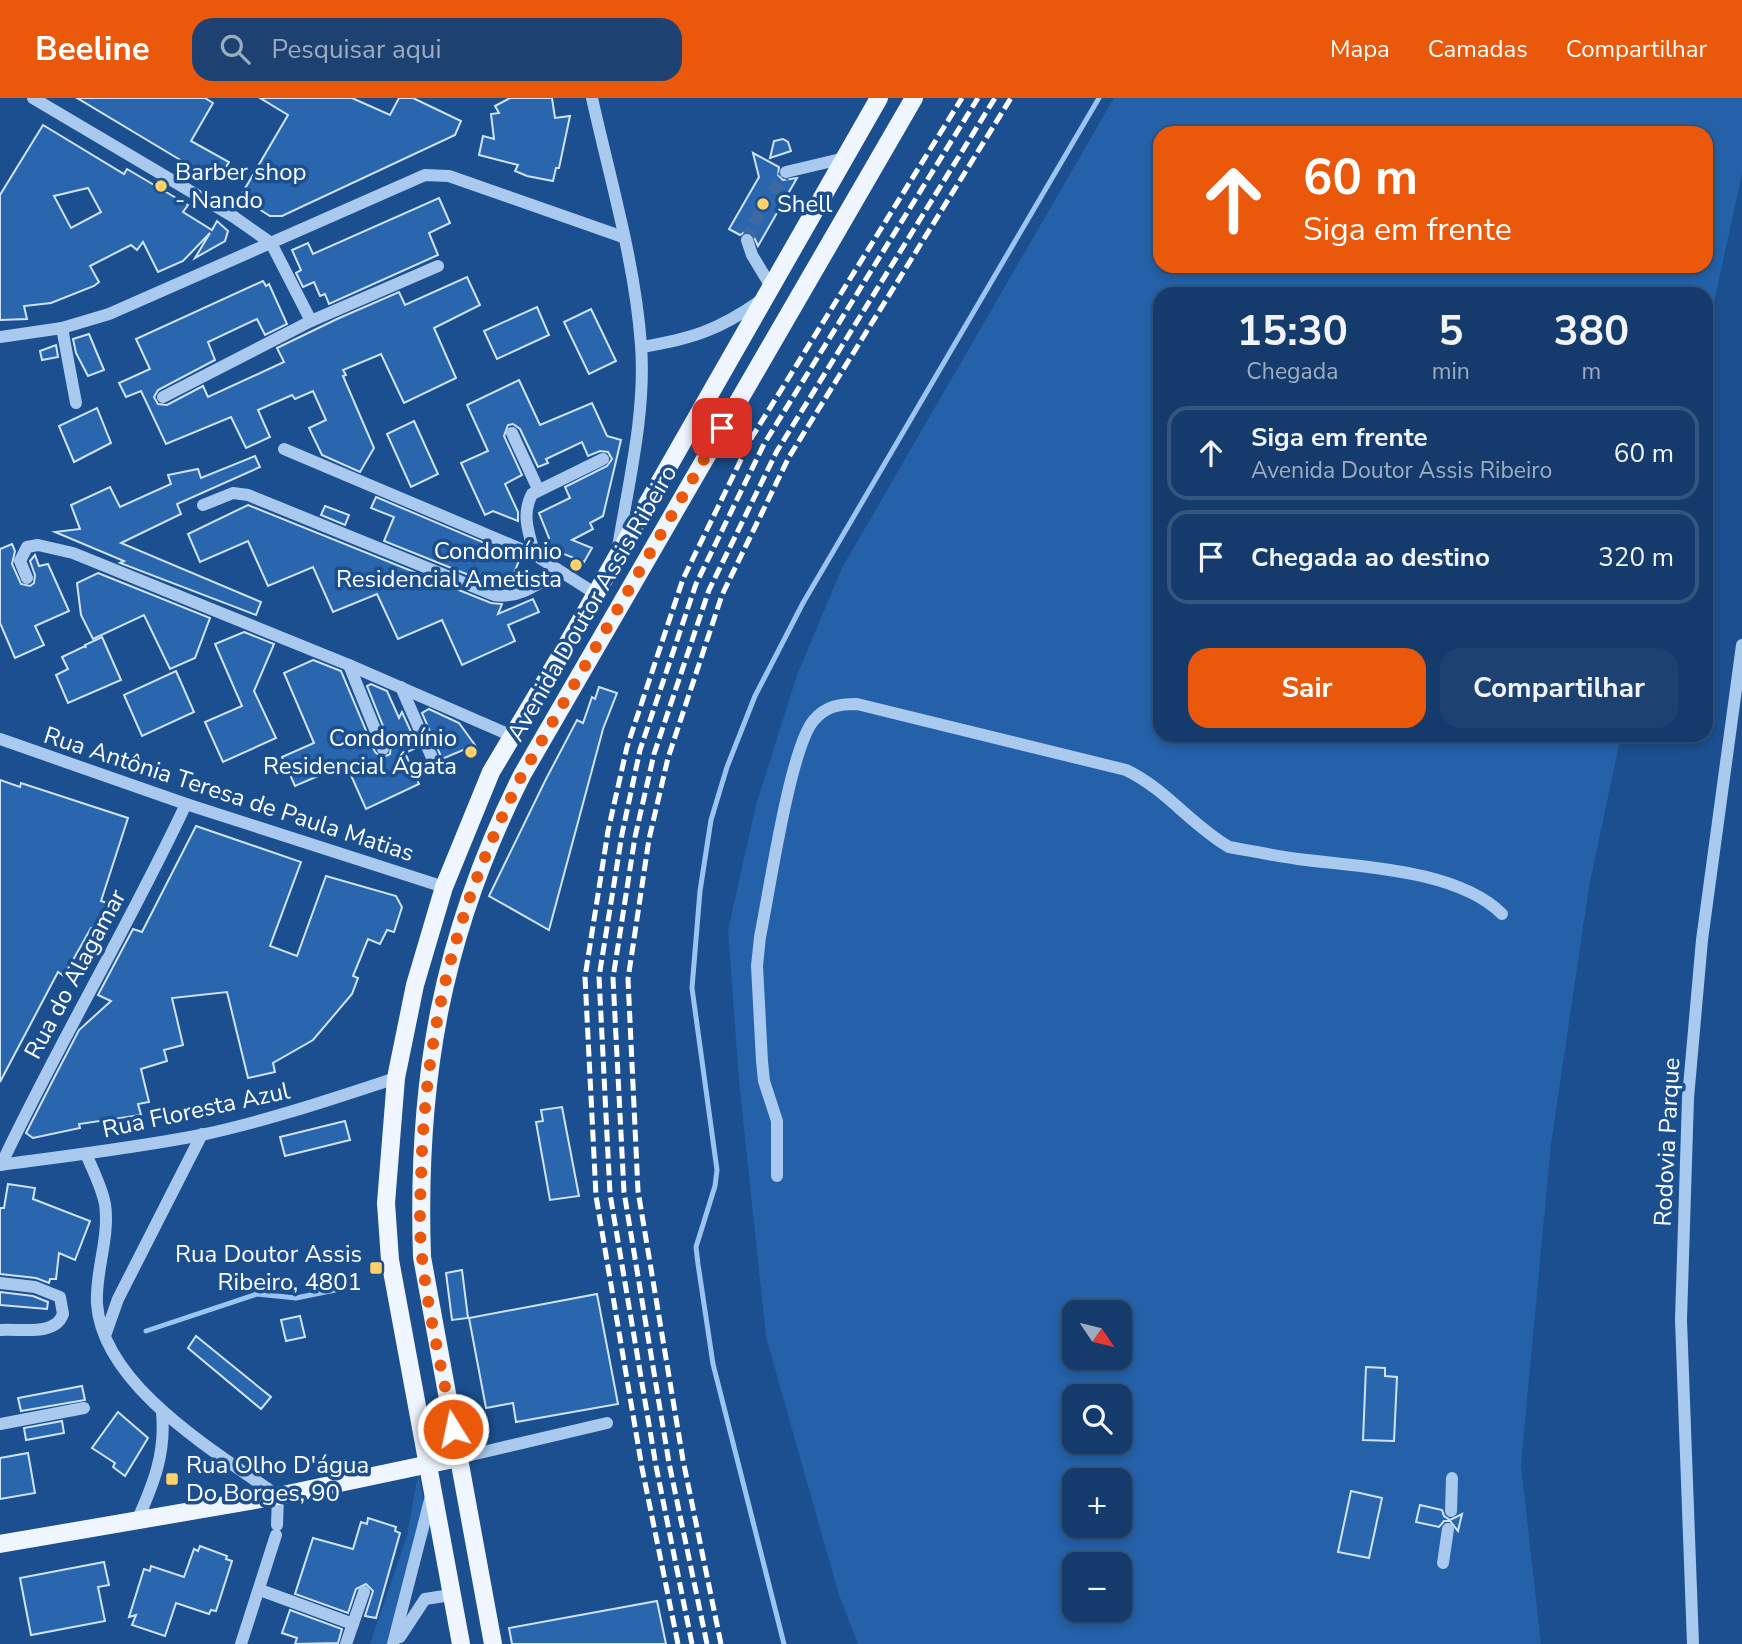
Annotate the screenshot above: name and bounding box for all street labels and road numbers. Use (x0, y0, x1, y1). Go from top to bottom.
street label: Avenida Doutor Assis Ribeiro (500, 459, 684, 747)
street label: Rua Antônia Teresa de Paula Matias (40, 719, 418, 869)
street label: Rua do Alagamar (17, 883, 133, 1064)
street label: Rodovia Parque (1647, 1057, 1687, 1227)
street label: Rua Floresta Azul (99, 1074, 293, 1146)

